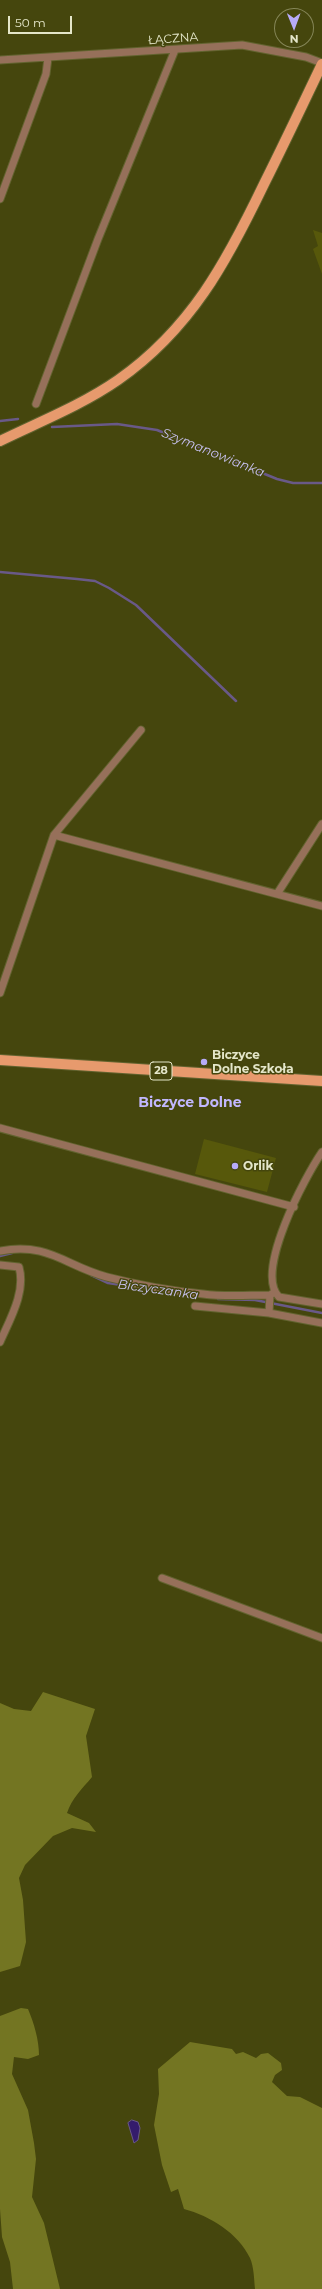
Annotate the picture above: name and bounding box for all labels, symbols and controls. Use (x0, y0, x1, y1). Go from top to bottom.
scale bar (10, 8, 74, 34)
north arrow (274, 8, 314, 48)
text: 50 m (15, 15, 46, 30)
street label: ŁĄCZNA (147, 30, 199, 48)
text: N (290, 32, 299, 46)
water label: Szymanowianka (159, 425, 267, 481)
place label: Biczyce Dolne Szkoła (212, 1048, 294, 1076)
marker: Biczyce Dolne Szkoła (199, 1057, 209, 1067)
road number: 28 (150, 1062, 172, 1080)
district label: Biczyce Dolne (138, 1095, 242, 1111)
place label: Orlik (243, 1159, 273, 1173)
marker: Orlik (230, 1161, 240, 1171)
water label: Biczyczanka (117, 1277, 199, 1303)

